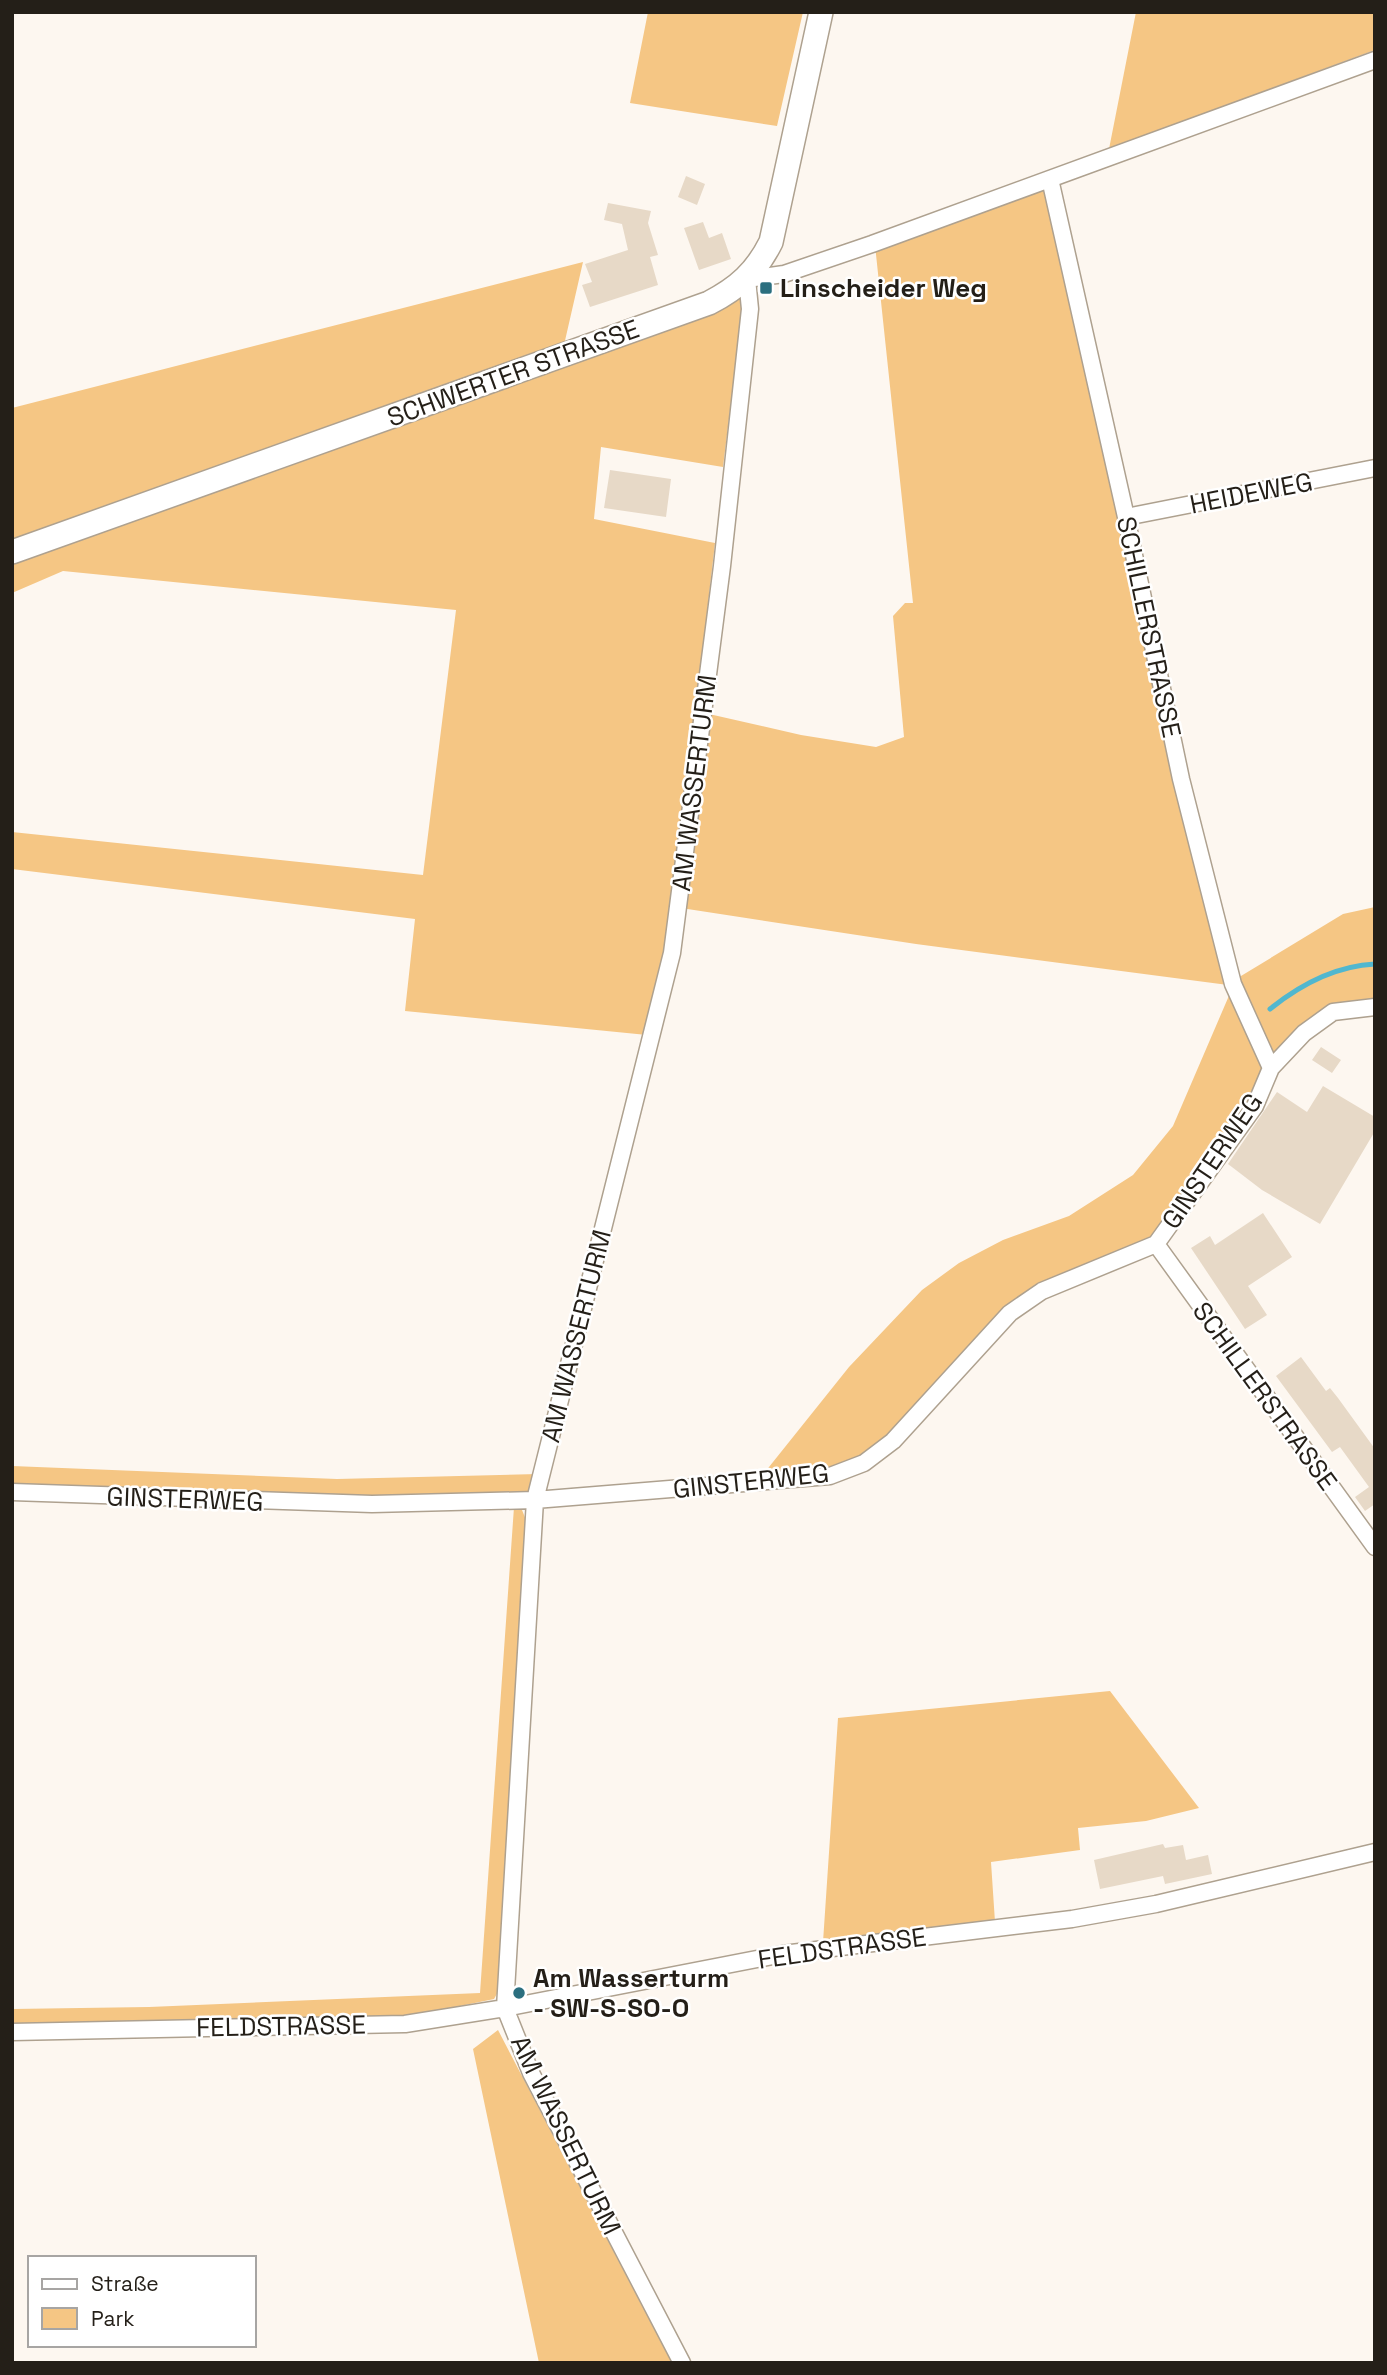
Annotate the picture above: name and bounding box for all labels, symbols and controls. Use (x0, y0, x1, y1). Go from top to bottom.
place label: Linscheider Weg (780, 271, 987, 305)
marker: Linscheider Weg (758, 280, 774, 296)
street label: SCHWERTER STRASSE (382, 312, 644, 434)
street label: HEIDEWEG (1187, 464, 1315, 522)
street label: SCHILLERSTRASSE (1109, 513, 1189, 741)
street label: AM WASSERTURM (664, 673, 724, 893)
street label: GINSTERWEG (1154, 1086, 1270, 1236)
street label: AM WASSERTURM (533, 1226, 619, 1446)
street label: SCHILLERSTRASSE (1185, 1295, 1345, 1497)
street label: GINSTERWEG (671, 1456, 831, 1506)
street label: GINSTERWEG (106, 1479, 264, 1519)
street label: FELDSTRASSE (756, 1919, 928, 1977)
place label: Am Wasserturm - SW-S-SO-O (533, 1961, 729, 2025)
marker: Am Wasserturm - SW-S-SO-O (511, 1985, 527, 2001)
street label: FELDSTRASSE (196, 2008, 366, 2044)
street label: AM WASSERTURM (503, 2030, 629, 2240)
legend (28, 2256, 256, 2347)
text: Straße (91, 2270, 159, 2297)
text: Park (91, 2305, 135, 2332)

